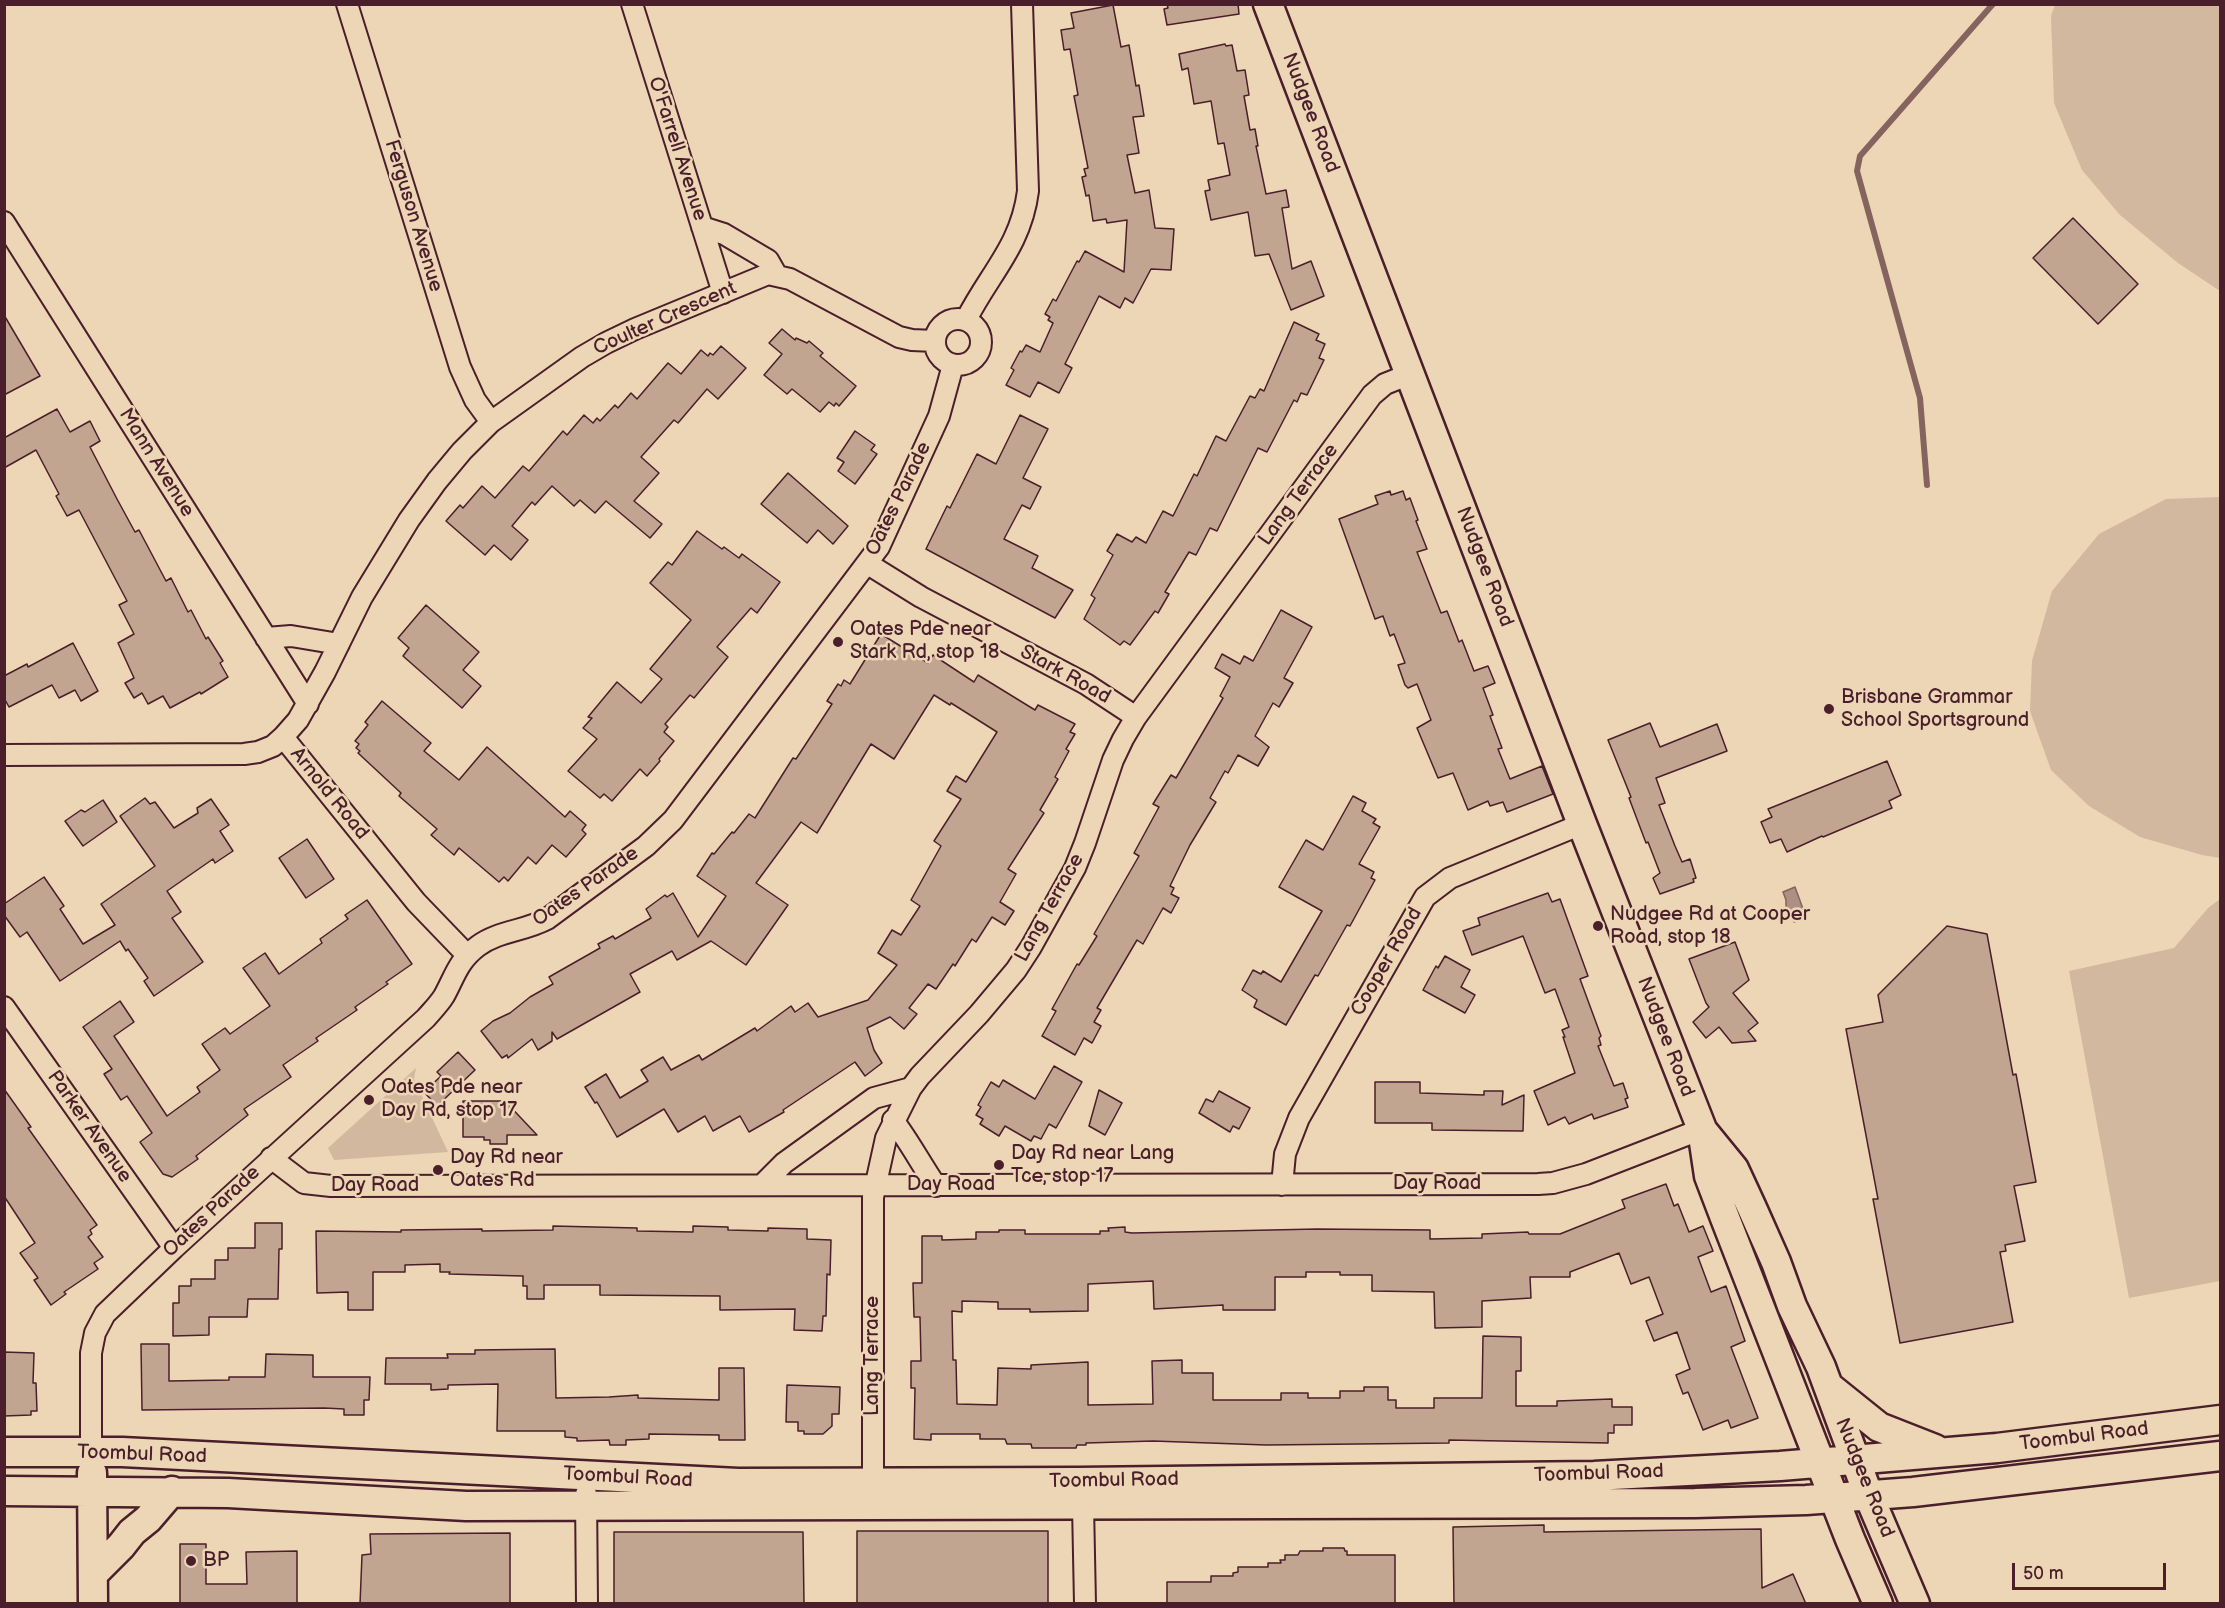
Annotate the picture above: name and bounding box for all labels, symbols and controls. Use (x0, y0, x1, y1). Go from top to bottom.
street label: Nudgee Road (1276, 50, 1344, 176)
street label: O'Farrell Avenue (642, 74, 712, 224)
street label: Ferguson Avenue (378, 137, 448, 295)
street label: Coulter Crescent (590, 277, 740, 361)
street label: Mann Avenue (113, 404, 199, 522)
street label: Oates Parade (861, 438, 937, 560)
street label: Lang Terrace (1254, 439, 1344, 551)
street label: Nudgee Road (1450, 504, 1518, 630)
place label: Oates Pde near Stark Rd, stop 18 (850, 618, 999, 665)
marker: Oates Pde near Stark Rd, stop 18 (831, 635, 845, 649)
street label: Stark Road (1016, 640, 1114, 710)
place label: Brisbane Grammar School Sportsground (1841, 686, 2029, 733)
marker: Brisbane Grammar School Sportsground (1822, 702, 1836, 716)
street label: Arnold Road (285, 743, 373, 845)
street label: Oates Parade (529, 842, 643, 932)
street label: Lang Terrace (1010, 850, 1090, 966)
street label: Cooper Road (1346, 903, 1428, 1021)
place label: Nudgee Rd at Cooper Road, stop 18 (1610, 903, 1810, 950)
marker: Nudgee Rd at Cooper Road, stop 18 (1591, 919, 1605, 933)
street label: Nudgee Road (1631, 974, 1699, 1100)
street label: Parker Avenue (41, 1066, 137, 1188)
place label: Oates Pde near Day Rd, stop 17 (381, 1076, 522, 1123)
marker: Oates Pde near Day Rd, stop 17 (362, 1093, 376, 1107)
place label: Day Rd near Lang Tce, stop 17 (1011, 1142, 1174, 1189)
place label: Day Rd near Oates Rd (450, 1146, 563, 1193)
marker: Day Rd near Lang Tce, stop 17 (992, 1158, 1006, 1172)
street label: Oates Parade (159, 1161, 265, 1263)
marker: Day Rd near Oates Rd (431, 1163, 445, 1177)
street label: Day Road (1393, 1172, 1481, 1196)
street label: Day Road (907, 1173, 995, 1197)
street label: Day Road (331, 1174, 419, 1198)
street label: Lang Terrace (861, 1296, 885, 1416)
street label: Nudgee Road (1829, 1415, 1899, 1541)
street label: Toombul Road (2018, 1417, 2150, 1457)
street label: Toombul Road (77, 1441, 207, 1469)
street label: Toombul Road (1534, 1460, 1664, 1488)
street label: Toombul Road (563, 1463, 693, 1493)
street label: Toombul Road (1049, 1468, 1179, 1494)
place label: BP (203, 1549, 229, 1573)
scale bar (2015, 1551, 2170, 1589)
marker: BP (184, 1554, 198, 1568)
text: 50 m (2023, 1563, 2064, 1584)

